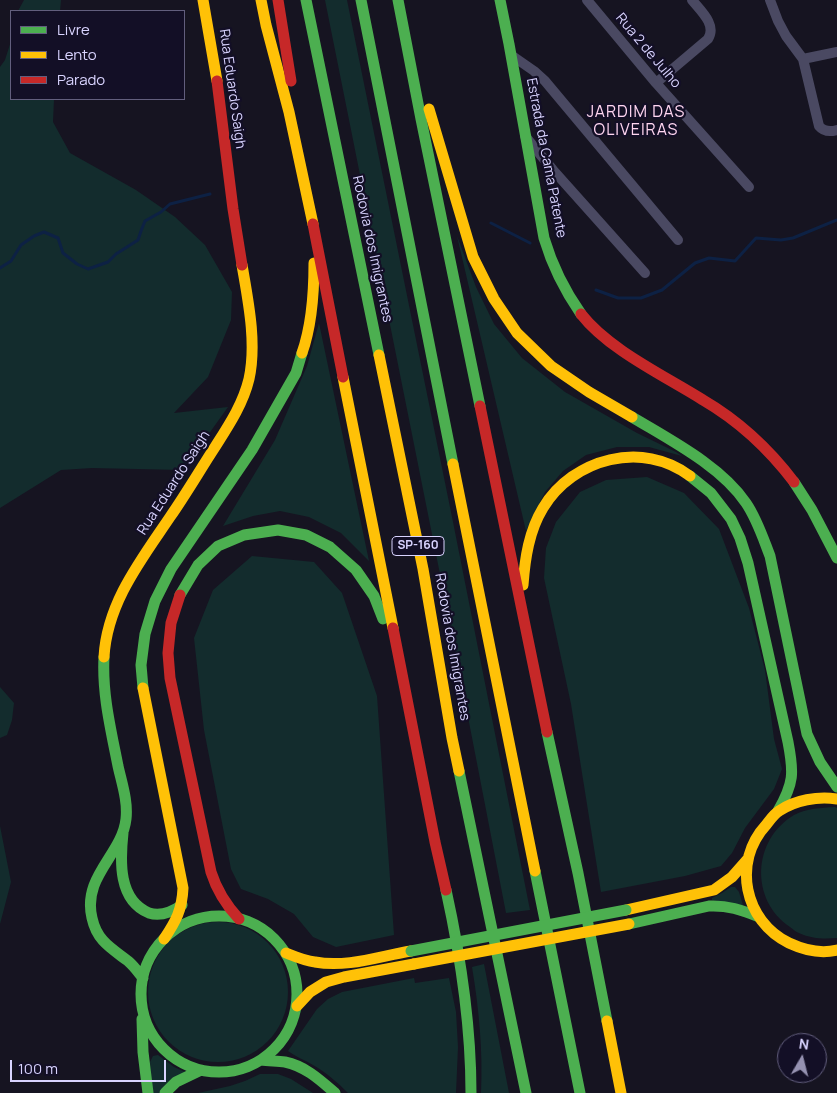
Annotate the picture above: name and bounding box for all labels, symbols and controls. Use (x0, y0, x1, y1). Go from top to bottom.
legend (10, 10, 185, 100)
street label: Rua 2 de Julho (612, 10, 684, 92)
text: Livre (57, 19, 90, 40)
street label: Rua Eduardo Saigh (215, 28, 249, 150)
text: Lento (57, 44, 97, 65)
text: Parado (57, 69, 105, 90)
street label: Estrada da Cama Patente (522, 77, 570, 239)
district label: JARDIM DAS OLIVEIRAS (585, 103, 687, 141)
street label: Rodovia dos Imigrantes (348, 174, 396, 324)
street label: Rua Eduardo Saigh (134, 428, 214, 538)
road number: SP-160 (392, 536, 444, 556)
street label: Rodovia dos Imigrantes (431, 572, 473, 722)
north arrow (777, 1033, 827, 1083)
text: N (798, 1034, 810, 1054)
scale bar (12, 1050, 169, 1082)
text: 100 m (18, 1058, 58, 1079)

